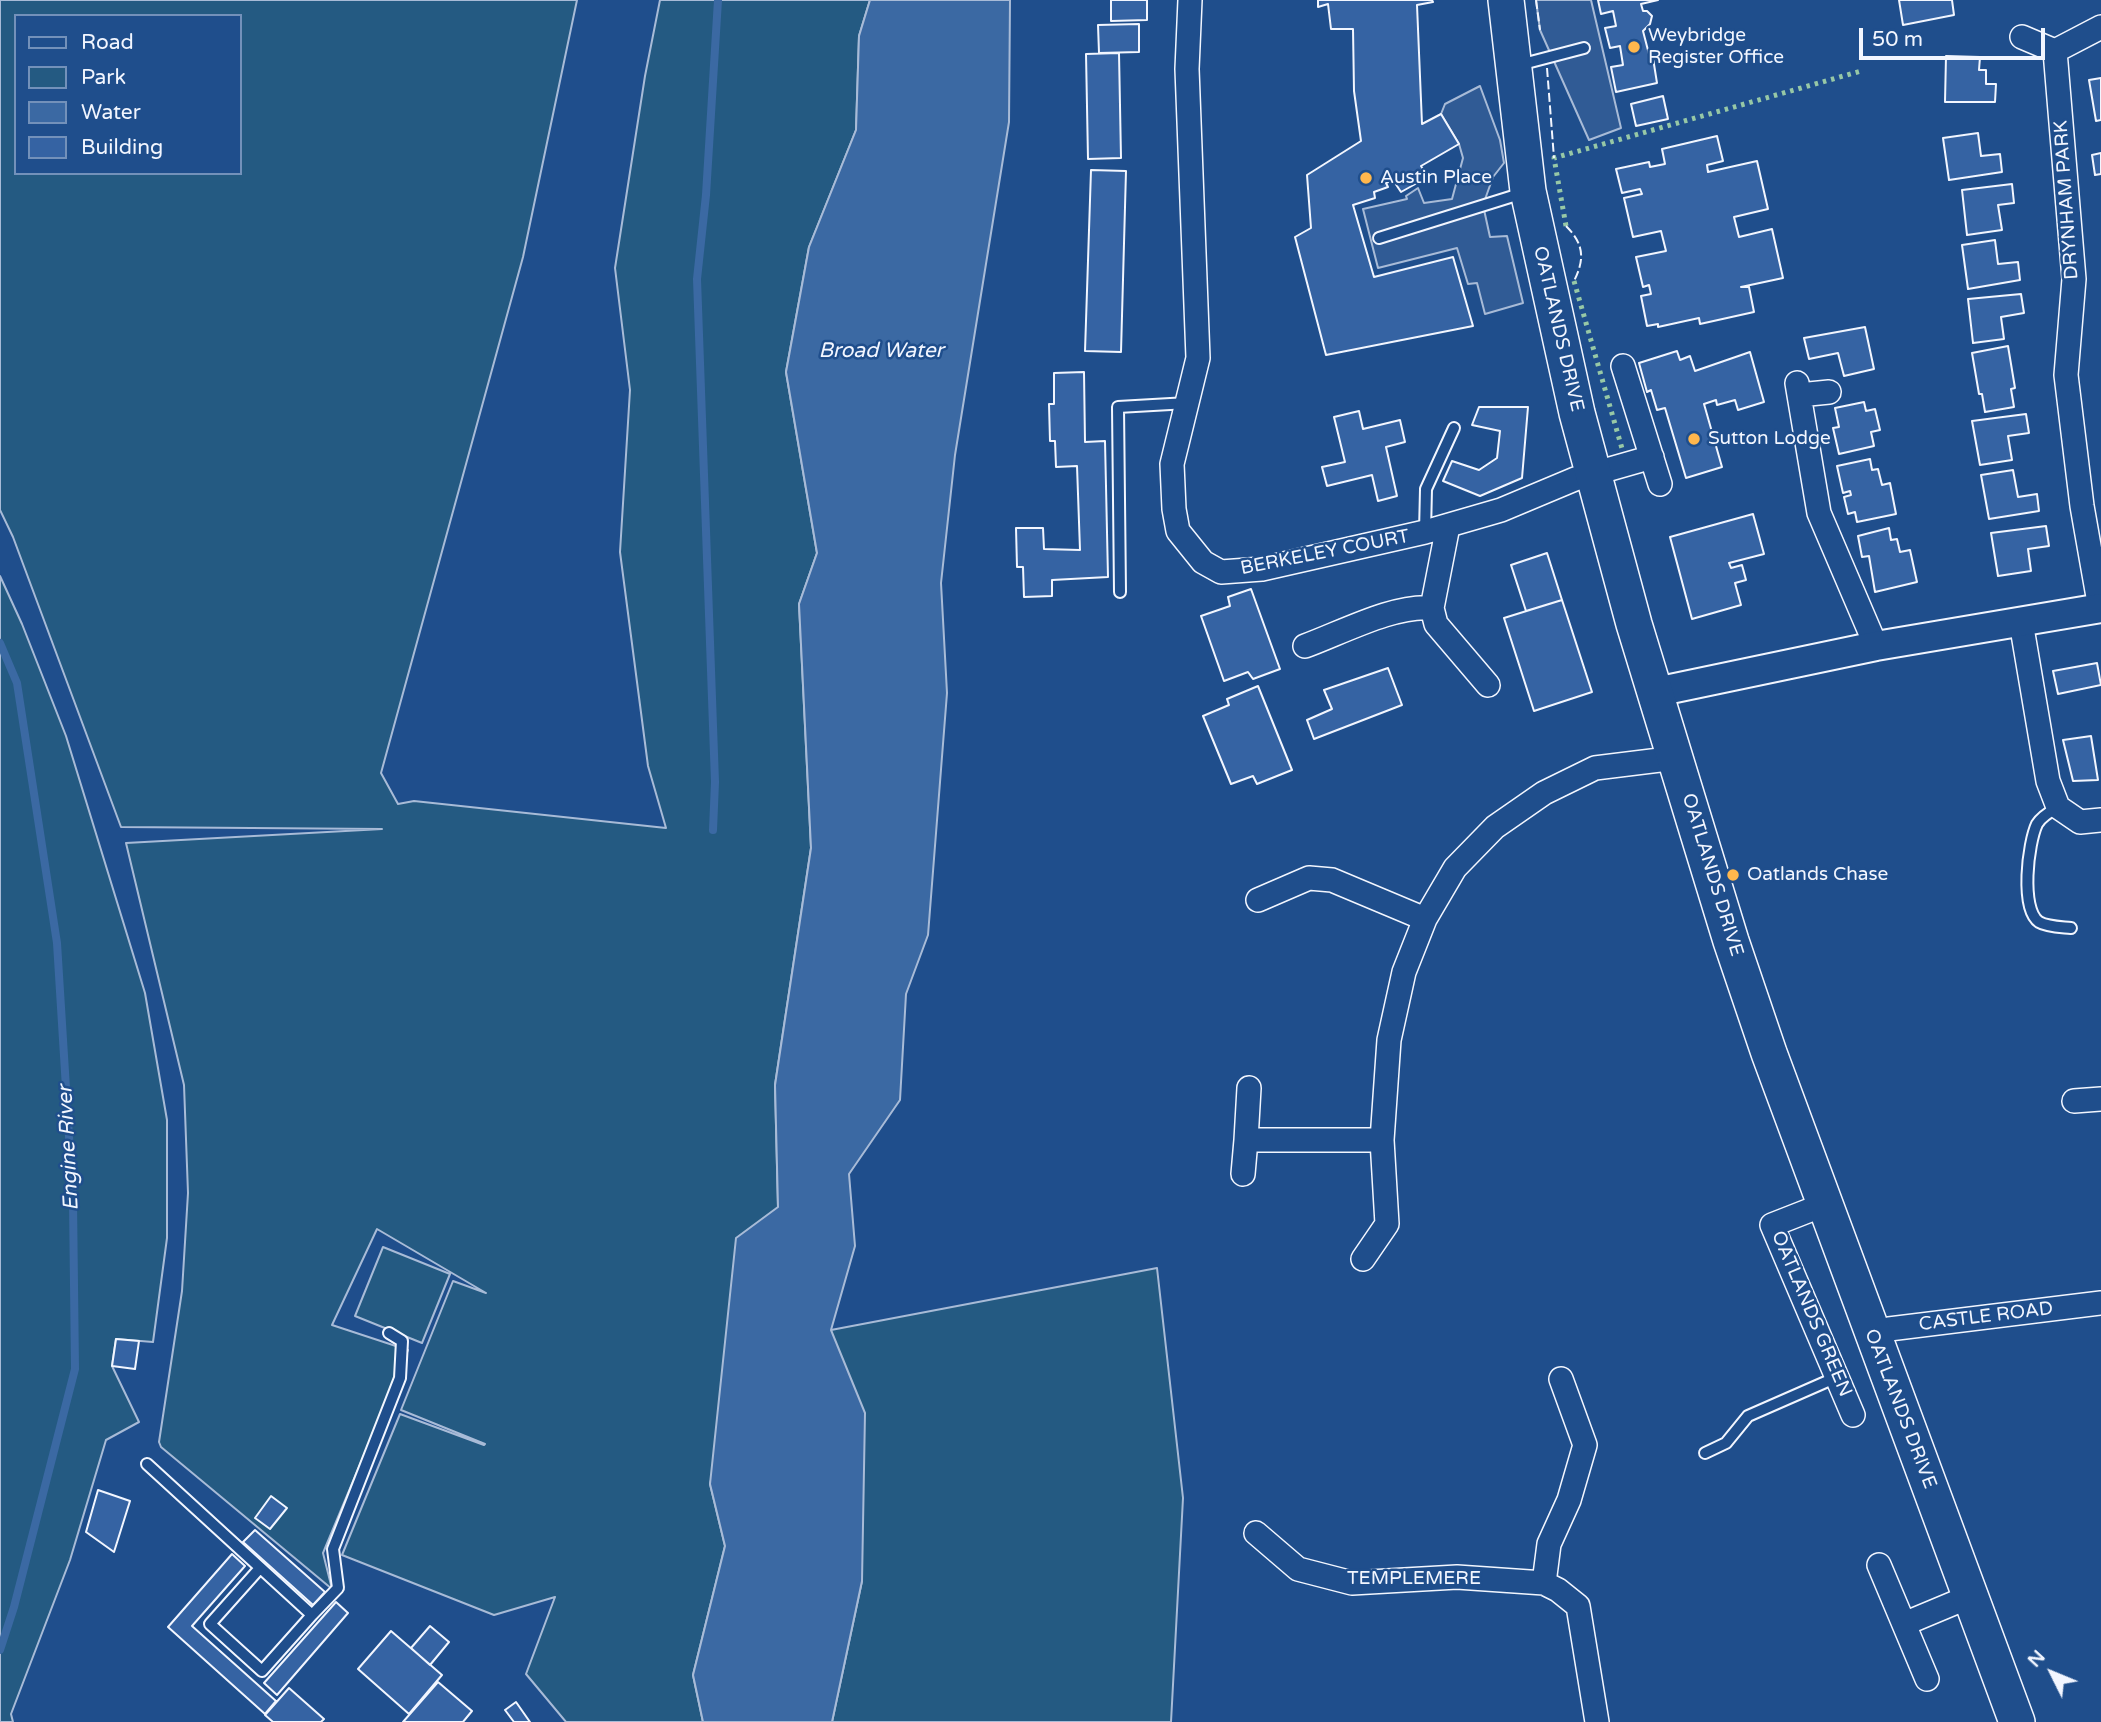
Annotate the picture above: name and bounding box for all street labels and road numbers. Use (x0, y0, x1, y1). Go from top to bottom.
street label: DRYNHAM PARK (2050, 120, 2084, 280)
street label: OATLANDS DRIVE (1528, 244, 1588, 414)
street label: BERKELEY COURT (1239, 525, 1411, 581)
street label: OATLANDS DRIVE (1676, 791, 1748, 959)
street label: OATLANDS GREEN (1766, 1228, 1856, 1400)
street label: CASTLE ROAD (1918, 1297, 2054, 1337)
street label: OATLANDS DRIVE (1859, 1326, 1941, 1492)
street label: TEMPLEMERE (1347, 1568, 1481, 1590)

